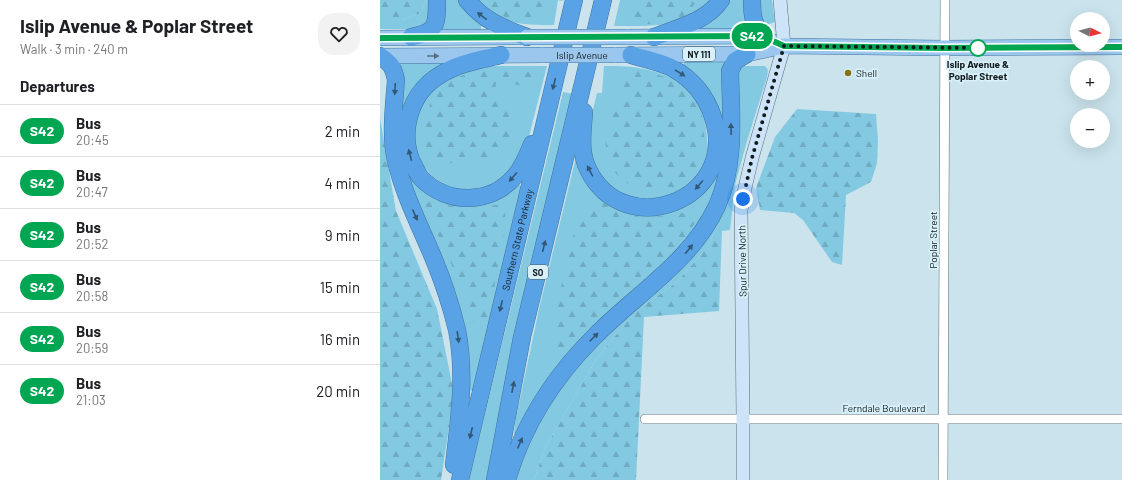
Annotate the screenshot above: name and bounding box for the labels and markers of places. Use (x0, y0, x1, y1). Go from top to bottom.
marker: Islip Avenue & Poplar Street (969, 39, 987, 57)
place label: Islip Avenue & Poplar Street (947, 58, 1009, 82)
place label: Shell (856, 67, 877, 79)
marker: Shell (843, 68, 853, 78)

